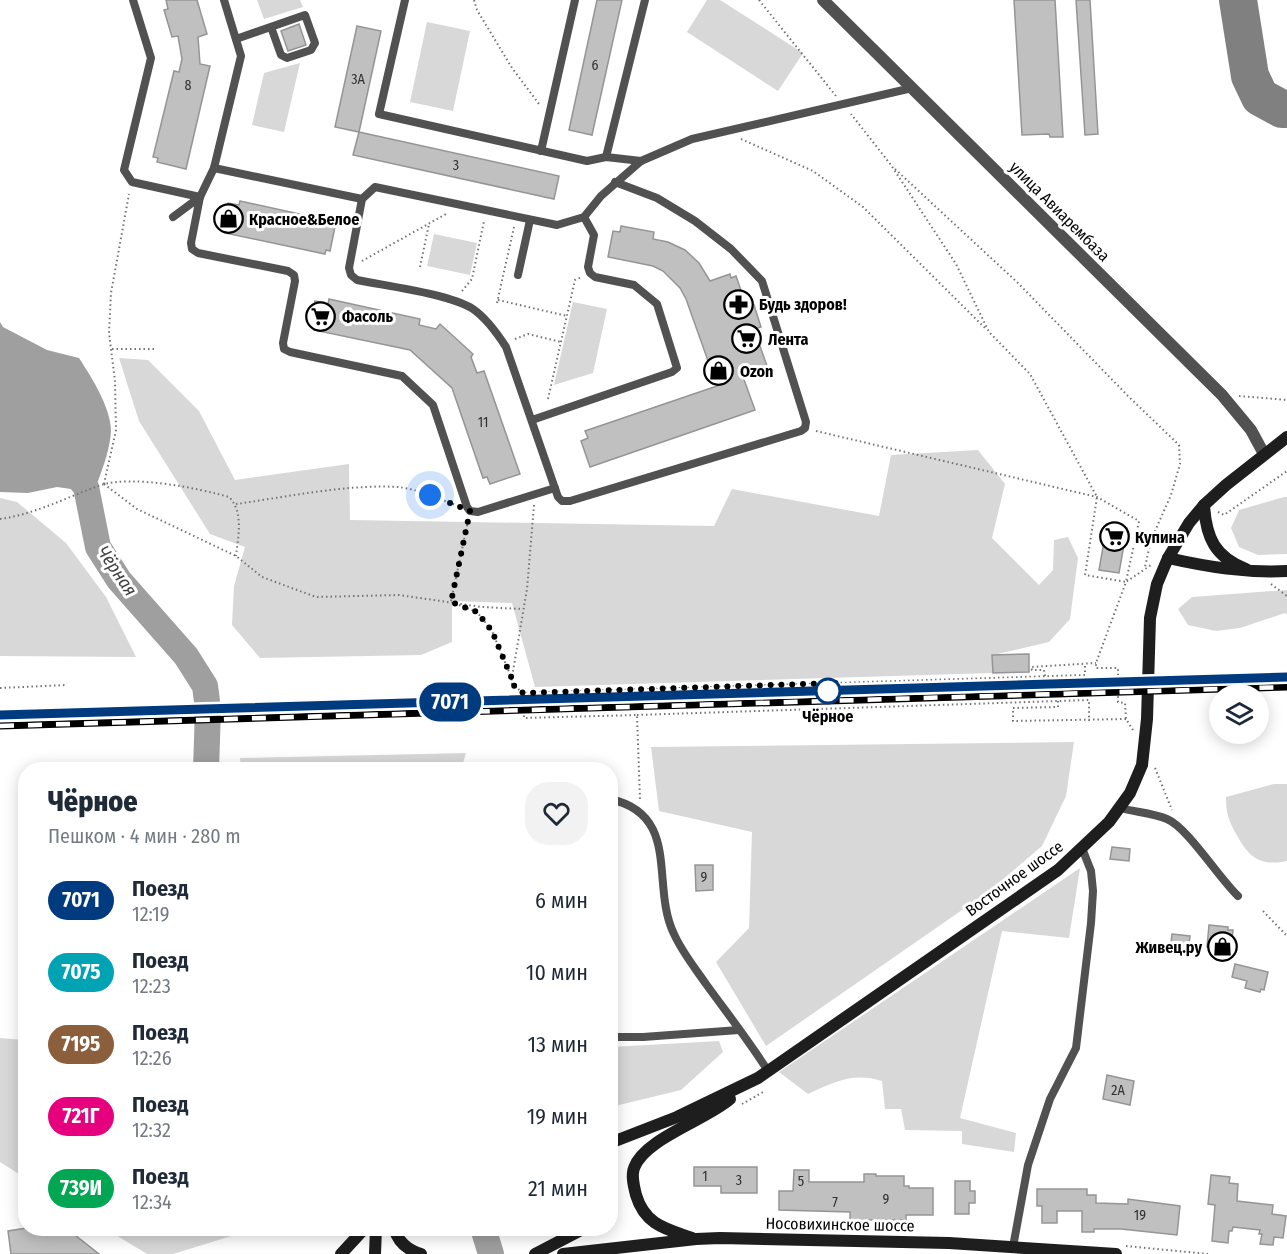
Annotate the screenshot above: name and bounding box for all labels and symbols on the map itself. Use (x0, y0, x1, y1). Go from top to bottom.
house number: 6 (592, 57, 599, 74)
house number: 3А (351, 71, 365, 88)
house number: 8 (185, 77, 192, 94)
house number: 3 (453, 157, 459, 174)
street label: улица Авиарембаза (1006, 157, 1114, 265)
shop icon: Красное&Белое (212, 203, 244, 235)
place label: Красное&Белое (249, 210, 359, 229)
pharmacy icon: Будь здоров! (722, 288, 754, 320)
place label: Будь здоров! (759, 295, 847, 314)
supermarket icon: Фасоль (305, 300, 337, 332)
place label: Фасоль (342, 307, 393, 326)
supermarket icon: Лента (731, 323, 763, 355)
place label: Лента (768, 330, 808, 349)
shop icon: Ozon (703, 355, 735, 387)
place label: Ozon (740, 362, 773, 381)
house number: 11 (478, 414, 488, 431)
your location (415, 480, 445, 510)
supermarket icon: Купина (1098, 521, 1130, 553)
place label: Купина (1135, 528, 1185, 547)
water label: Чёрная (92, 542, 142, 600)
marker: Чёрное (815, 678, 841, 704)
line badge: 7071 (408, 682, 492, 722)
place label: Чёрное (803, 707, 853, 726)
street label: Восточное шоссе (962, 837, 1067, 920)
house number: 9 (701, 869, 708, 886)
shop icon: Живец.ру (1207, 931, 1239, 963)
place label: Живец.ру (1134, 938, 1202, 957)
house number: 2А (1111, 1082, 1125, 1099)
house number: 1 (702, 1168, 708, 1185)
house number: 3 (736, 1172, 742, 1189)
house number: 5 (798, 1173, 804, 1190)
house number: 9 (883, 1191, 890, 1208)
house number: 7 (832, 1194, 838, 1211)
house number: 19 (1134, 1207, 1146, 1224)
street label: Носовихинское шоссе (765, 1214, 915, 1235)

